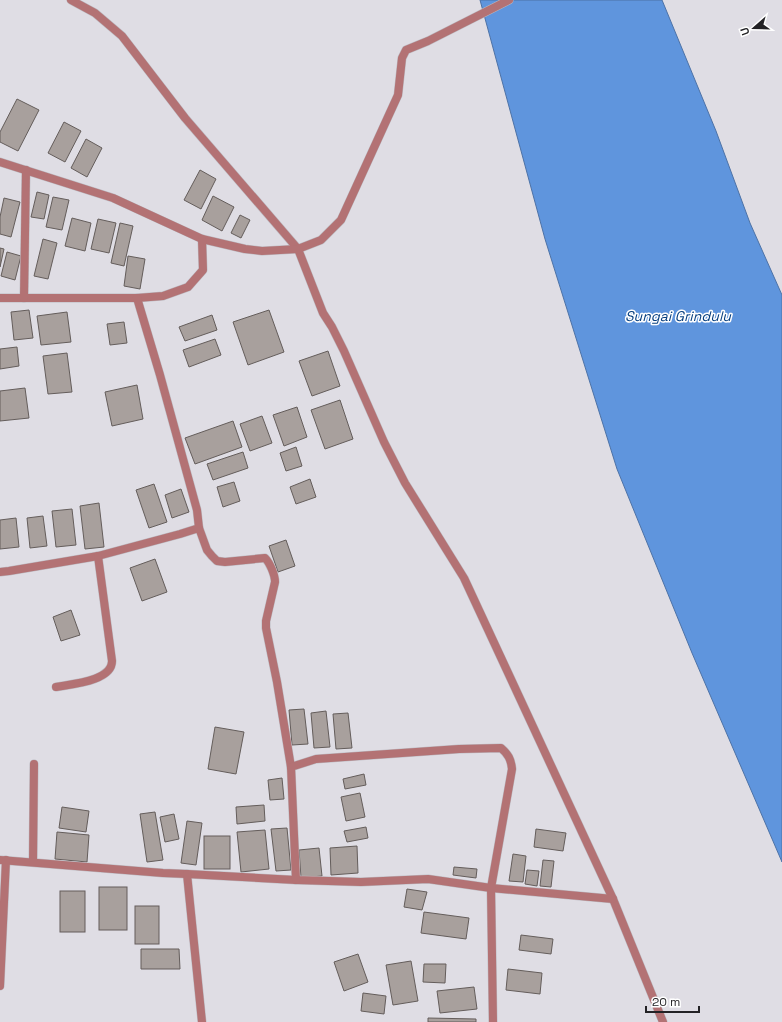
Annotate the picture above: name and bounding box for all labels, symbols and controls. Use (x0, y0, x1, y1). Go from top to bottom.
north arrow (734, 8, 774, 48)
text: U (737, 26, 752, 37)
water label: Sungai Grindulu (625, 307, 732, 325)
scale bar (646, 988, 699, 1014)
text: 20 m (652, 994, 680, 1010)

